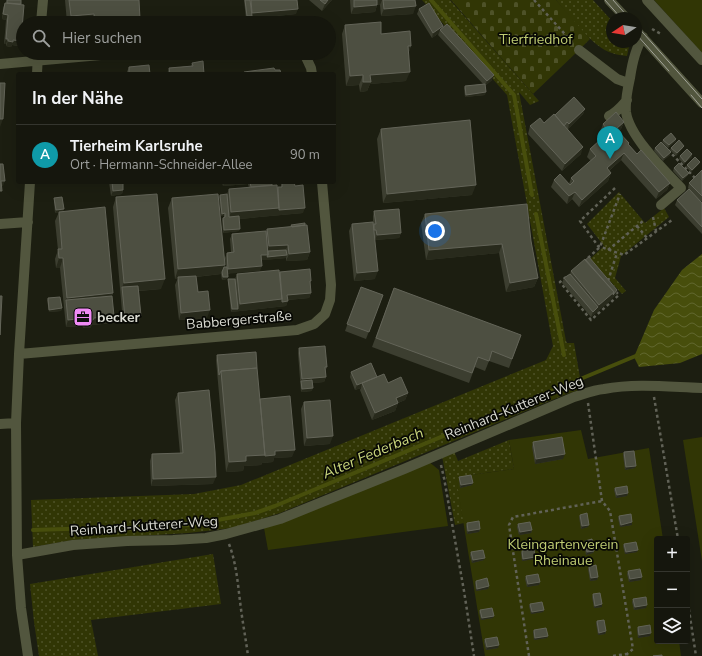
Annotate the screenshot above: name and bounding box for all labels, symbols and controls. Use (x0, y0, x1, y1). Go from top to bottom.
north arrow (606, 12, 642, 48)
search box (16, 16, 336, 60)
icon: search (30, 27, 52, 49)
text: Hier suchen (62, 28, 142, 48)
park label: Tierfriedhof (499, 30, 573, 49)
text: In der Nähe (32, 87, 123, 110)
pin: A (597, 126, 623, 159)
text: Tierheim Karlsruhe (70, 136, 203, 156)
text: A (40, 146, 50, 164)
text: 90 m (290, 146, 320, 164)
text: Ort · Hermann-Schneider-Allee (70, 156, 252, 174)
your location (425, 221, 445, 241)
office icon: becker (72, 306, 94, 328)
street label: Babbergerstraße (185, 306, 293, 334)
place label: becker (97, 308, 141, 327)
street label: Reinhard-Kutterer-Weg (442, 371, 586, 445)
water label: Alter Federbach (319, 423, 427, 484)
street label: Reinhard-Kutterer-Weg (69, 511, 219, 541)
park label: Kleingartenverein Rheinaue (508, 535, 618, 570)
map controls (654, 536, 690, 644)
button: + (654, 536, 690, 572)
button: − (654, 572, 690, 608)
button: layers (654, 608, 690, 644)

